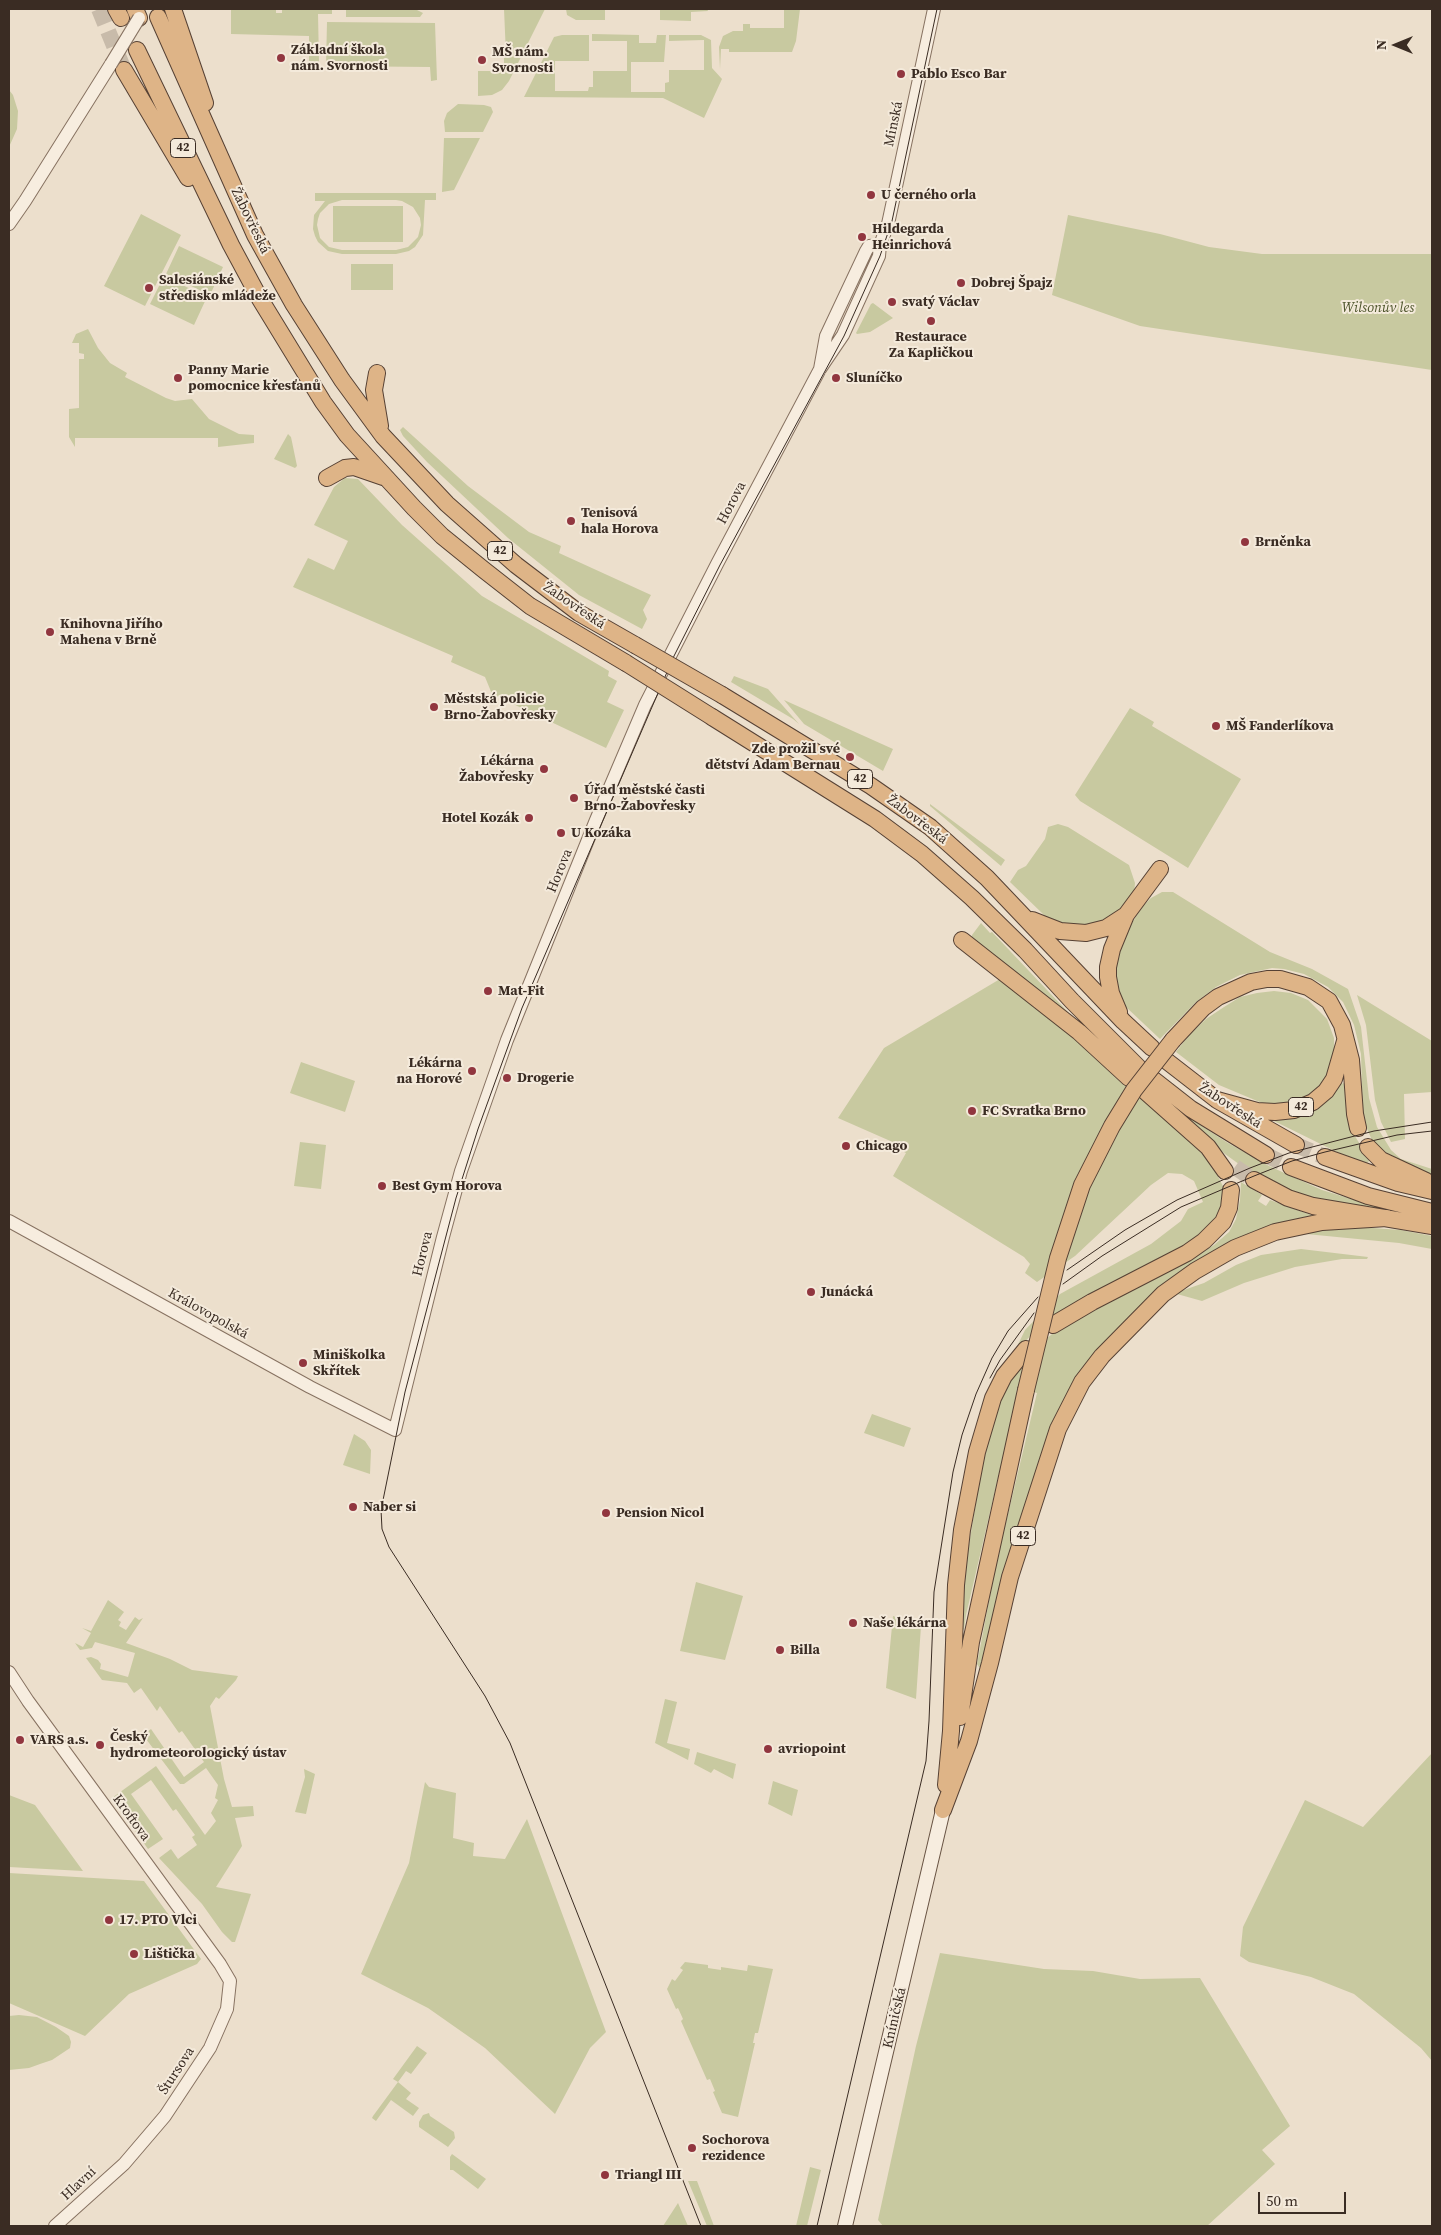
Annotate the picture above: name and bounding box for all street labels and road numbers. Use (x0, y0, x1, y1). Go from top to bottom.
street label: Minská (881, 100, 907, 148)
road number: 42 (170, 138, 196, 158)
street label: Žabovřeská (227, 185, 273, 257)
street label: Horova (714, 479, 750, 527)
road number: 42 (488, 542, 512, 560)
street label: Žabovřeská (540, 579, 608, 633)
road number: 42 (848, 770, 872, 789)
street label: Žabovřeská (883, 792, 951, 848)
street label: Horova (544, 847, 576, 895)
street label: Žabovřeská (1196, 1080, 1264, 1132)
road number: 42 (1288, 1098, 1314, 1116)
street label: Horova (409, 1230, 437, 1278)
street label: Královopolská (165, 1285, 251, 1343)
road number: 42 (1010, 1526, 1036, 1545)
street label: Kroftova (108, 1791, 154, 1845)
street label: Kníničská (880, 1986, 910, 2050)
street label: Štursova (155, 2044, 199, 2098)
street label: Hlavní (58, 2164, 100, 2204)

